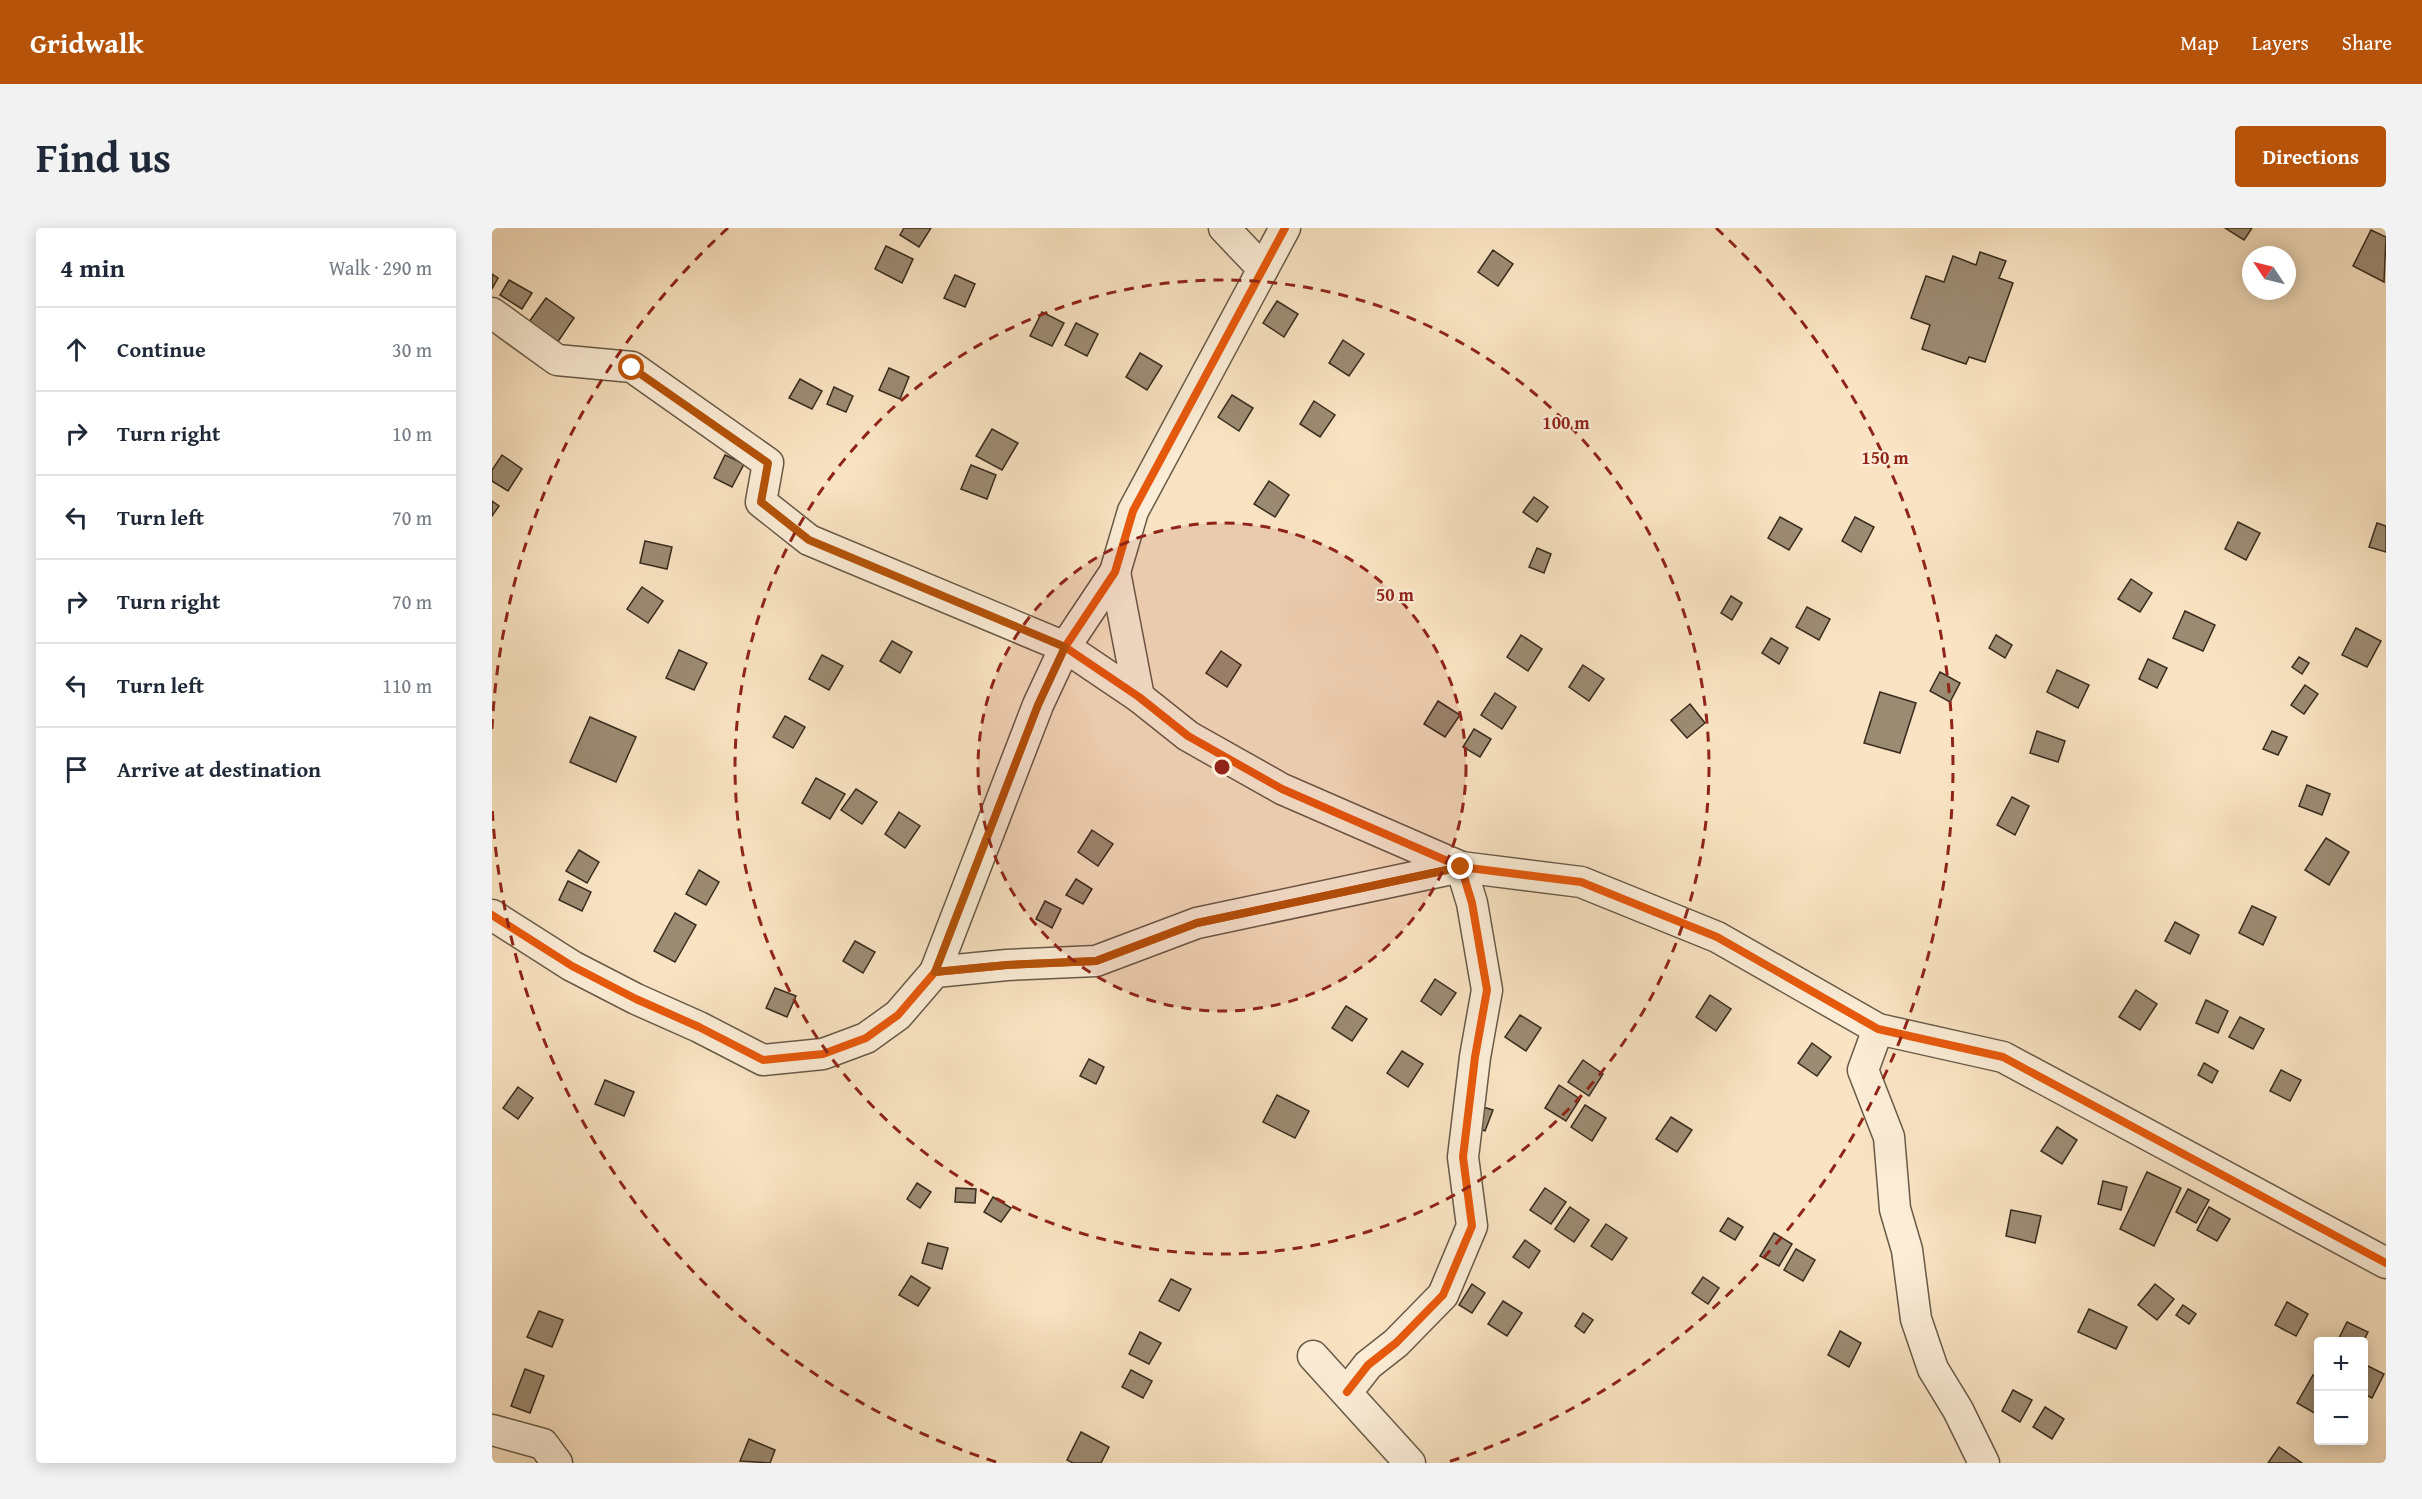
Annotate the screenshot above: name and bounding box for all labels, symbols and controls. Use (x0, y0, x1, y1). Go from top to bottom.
text: Gridwalk (30, 22, 143, 63)
text: Map (2180, 27, 2219, 58)
text: Layers (2252, 27, 2309, 58)
text: Share (2342, 27, 2392, 58)
text: Find us (36, 126, 171, 187)
button: Directions (2235, 126, 2386, 187)
north arrow (2242, 246, 2296, 300)
text: 4 min (60, 248, 125, 287)
text: Walk · 290 m (329, 253, 432, 282)
icon: ahead (60, 333, 93, 366)
text: Continue (117, 333, 206, 365)
text: 30 m (392, 335, 432, 364)
route start (618, 354, 644, 380)
text: 100 m (1542, 409, 1590, 436)
icon: right (60, 417, 93, 450)
text: Turn right (117, 417, 220, 449)
text: 10 m (392, 419, 432, 448)
text: 150 m (1861, 444, 1909, 471)
icon: left (60, 501, 93, 534)
text: Turn left (117, 501, 204, 533)
text: 70 m (392, 503, 432, 532)
text: 50 m (1376, 581, 1415, 608)
icon: right (60, 585, 93, 618)
text: Turn right (117, 585, 220, 617)
text: 70 m (392, 587, 432, 616)
icon: left (60, 669, 93, 702)
text: Turn left (117, 669, 204, 701)
text: 110 m (382, 671, 432, 700)
icon: arrive (60, 753, 93, 786)
text: Arrive at destination (117, 753, 321, 785)
centre of rings (1212, 757, 1232, 777)
route end (1447, 853, 1473, 879)
map controls (2314, 1337, 2368, 1445)
button: + (2314, 1337, 2368, 1391)
button: − (2314, 1391, 2368, 1445)

